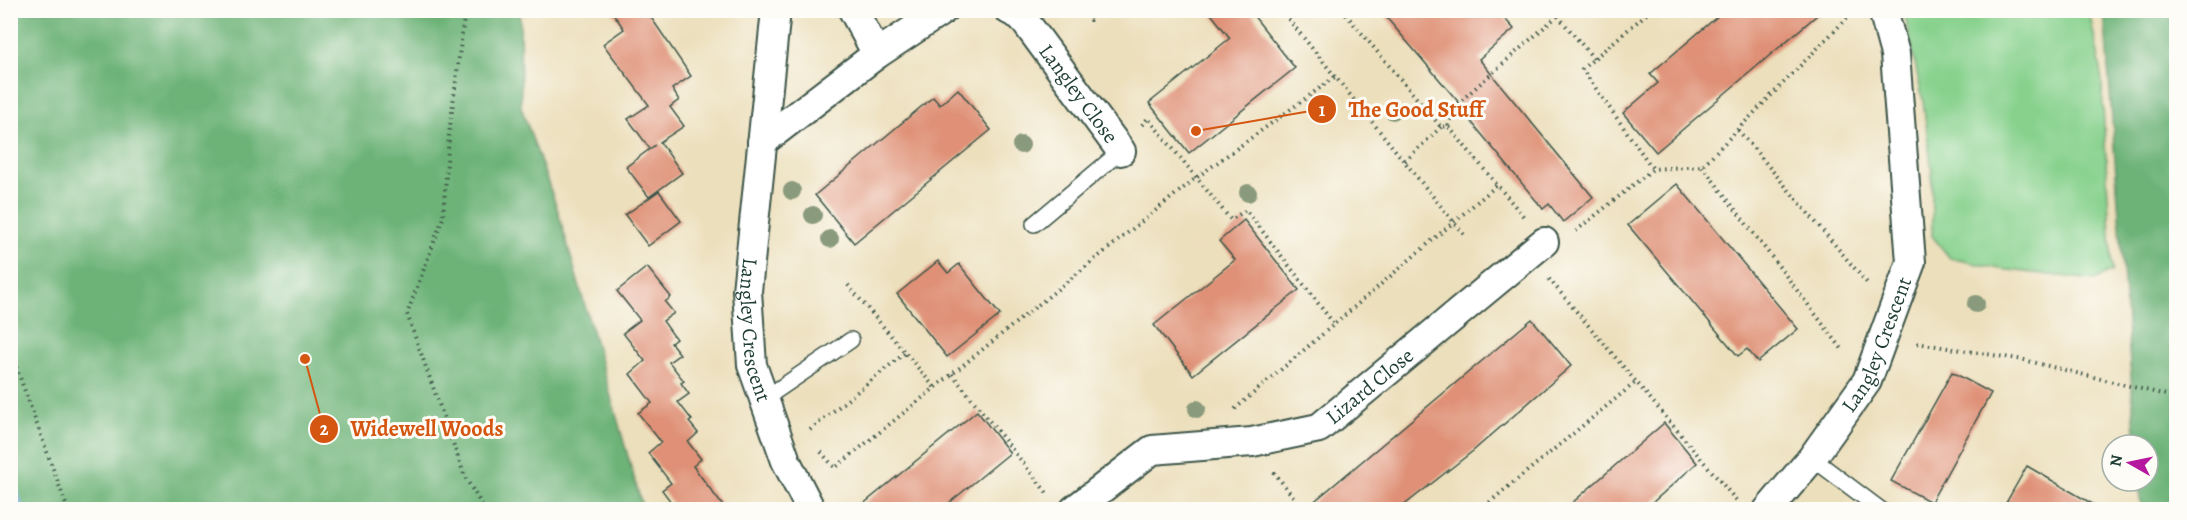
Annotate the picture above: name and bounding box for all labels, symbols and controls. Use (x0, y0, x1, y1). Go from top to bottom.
street label: Langley Close (1032, 38, 1125, 149)
callout: The Good Stuff (1307, 89, 1496, 129)
text: The Good Stuff (1349, 95, 1487, 125)
text: 1 (1319, 98, 1326, 122)
street label: Langley Crescent (733, 256, 778, 406)
street label: Langley Crescent (1835, 273, 1918, 418)
street label: Lizard Close (1320, 342, 1419, 431)
callout: Widewell Woods (309, 409, 516, 449)
text: Widewell Woods (349, 414, 504, 444)
text: 2 (320, 417, 329, 441)
north arrow (2100, 433, 2160, 493)
text: N (2104, 453, 2128, 468)

